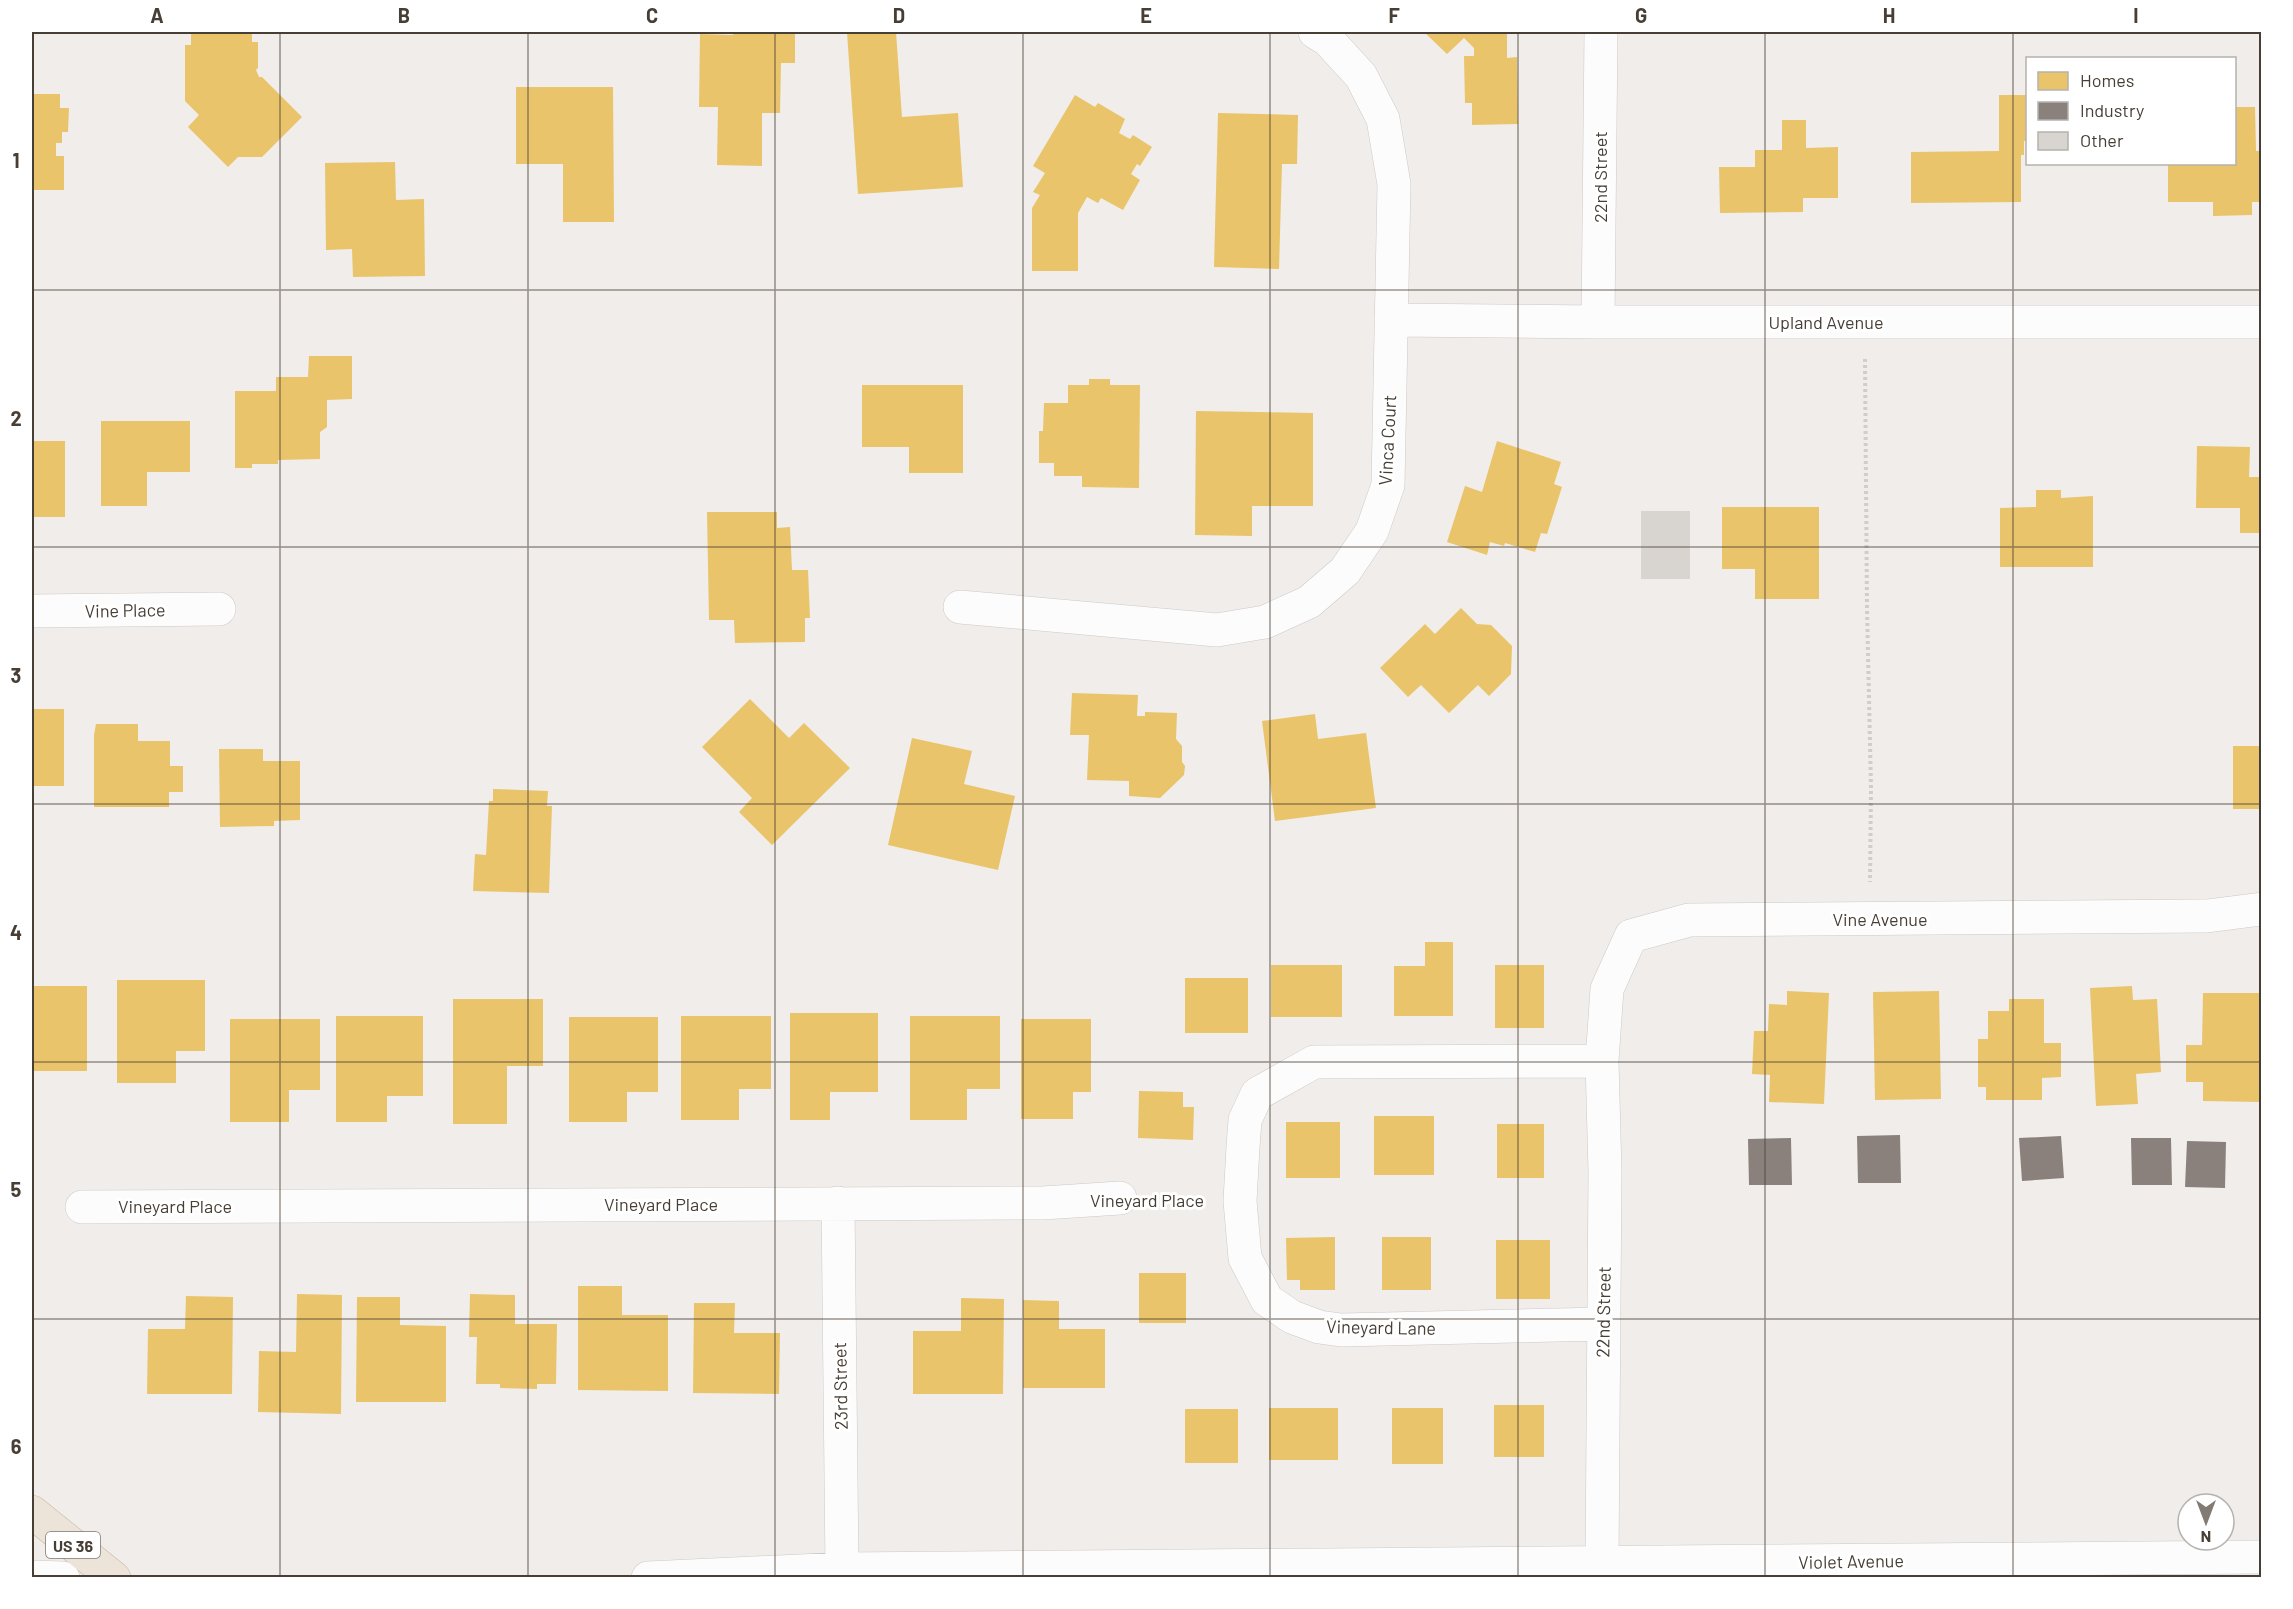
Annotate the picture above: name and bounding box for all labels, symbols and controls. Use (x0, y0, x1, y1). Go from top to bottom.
text: A (150, 3, 164, 27)
text: B (398, 3, 410, 27)
text: C (646, 3, 658, 27)
text: D (893, 3, 905, 27)
text: E (1140, 3, 1152, 27)
text: F (1388, 3, 1400, 27)
text: G (1635, 3, 1647, 27)
text: H (1883, 3, 1895, 27)
text: I (2133, 3, 2139, 27)
legend (2026, 57, 2236, 165)
text: Homes (2080, 69, 2134, 91)
text: Industry (2080, 99, 2144, 121)
text: Other (2080, 129, 2124, 151)
street label: 22nd Street (1589, 131, 1611, 223)
text: 1 (12, 148, 20, 172)
street label: Upland Avenue (1768, 311, 1884, 333)
street label: Vinca Court (1374, 394, 1400, 486)
text: 2 (10, 406, 22, 430)
street label: Vine Place (84, 598, 166, 622)
text: 3 (11, 663, 21, 687)
street label: Vine Avenue (1832, 908, 1928, 930)
text: 4 (10, 920, 22, 944)
text: 5 (11, 1177, 22, 1201)
street label: Vineyard Place (1090, 1189, 1204, 1211)
street label: Vineyard Place (604, 1193, 718, 1215)
street label: Vineyard Place (118, 1195, 232, 1217)
street label: 22nd Street (1591, 1266, 1615, 1358)
street label: Vineyard Lane (1326, 1315, 1436, 1339)
street label: 23rd Street (828, 1342, 852, 1430)
text: 6 (11, 1434, 22, 1458)
north arrow (2176, 1492, 2236, 1552)
text: N (2201, 1528, 2211, 1547)
road number: US 36 (46, 1532, 100, 1558)
street label: Violet Avenue (1798, 1549, 1904, 1573)

